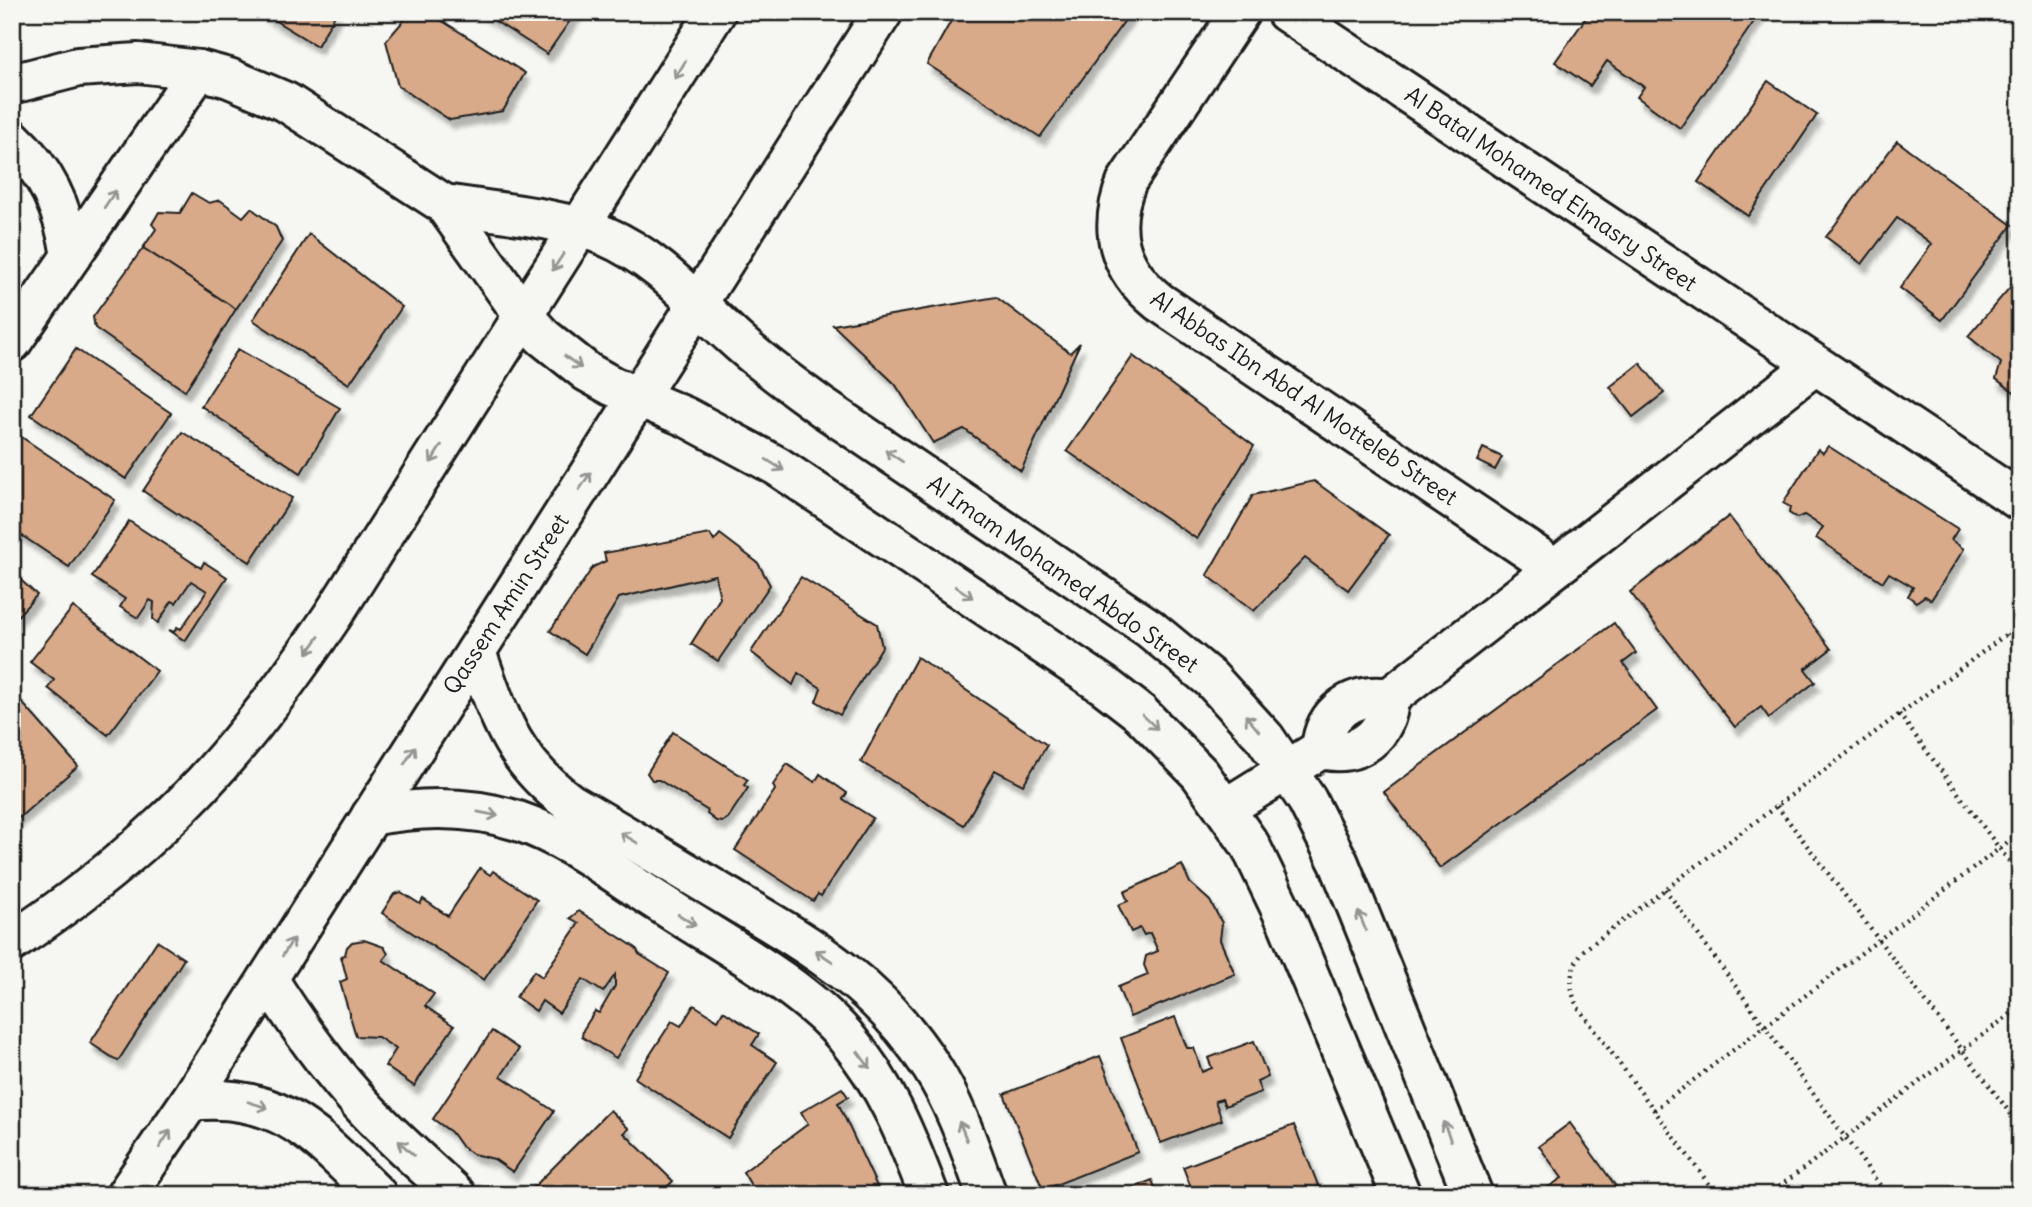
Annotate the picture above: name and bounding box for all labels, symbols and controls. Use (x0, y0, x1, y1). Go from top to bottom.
one-way arrow (672, 60, 687, 79)
street label: Al Batal Mohamed Elmasry Street (1400, 80, 1703, 298)
one-way arrow (103, 190, 117, 210)
one-way arrow (550, 252, 565, 271)
street label: Al Abbas Ibn Abd Al Motteleb Street (1145, 284, 1463, 512)
one-way arrow (563, 355, 582, 369)
one-way arrow (428, 443, 442, 463)
one-way arrow (885, 449, 904, 463)
one-way arrow (765, 458, 784, 473)
street label: Al Imam Mohamed Abdo Street (922, 469, 1205, 679)
one-way arrow (578, 471, 592, 491)
street label: Qassem Amin Street (436, 508, 575, 700)
one-way arrow (954, 584, 973, 599)
one-way arrow (305, 635, 320, 654)
one-way arrow (1141, 714, 1158, 731)
one-way arrow (1245, 714, 1260, 732)
one-way arrow (404, 746, 418, 766)
one-way arrow (476, 807, 499, 821)
one-way arrow (620, 830, 640, 844)
one-way arrow (1354, 910, 1367, 932)
one-way arrow (676, 914, 696, 928)
one-way arrow (281, 938, 295, 958)
one-way arrow (815, 948, 834, 963)
one-way arrow (857, 1050, 871, 1069)
one-way arrow (246, 1100, 268, 1113)
one-way arrow (955, 1121, 968, 1142)
one-way arrow (1440, 1121, 1453, 1143)
one-way arrow (158, 1130, 173, 1149)
one-way arrow (398, 1140, 415, 1157)

